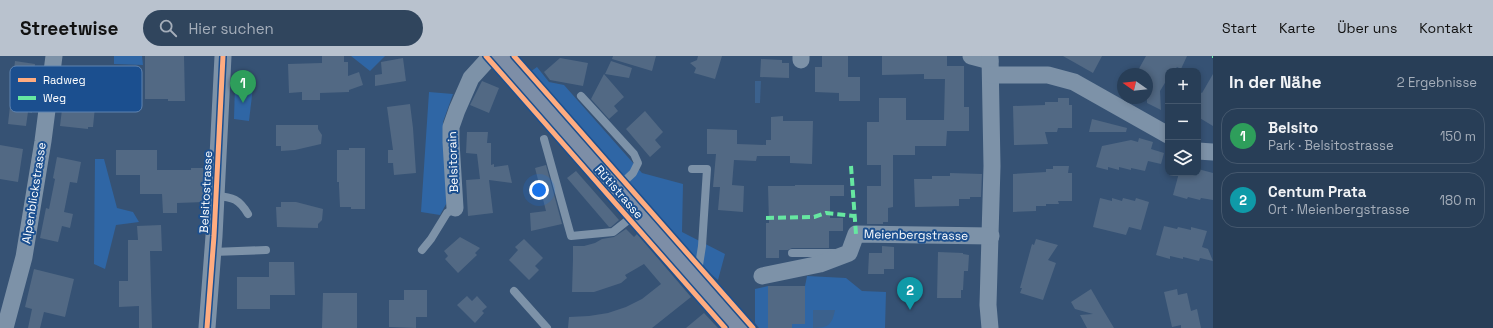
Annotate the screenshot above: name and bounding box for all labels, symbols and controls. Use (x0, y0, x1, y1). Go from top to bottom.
search box (143, 10, 423, 46)
text: Streetwise (20, 16, 119, 41)
icon: search (157, 17, 179, 39)
text: Hier suchen (189, 19, 274, 38)
text: Start (1222, 19, 1257, 37)
text: Karte (1279, 19, 1315, 37)
text: Über uns (1337, 19, 1397, 37)
text: Kontakt (1419, 19, 1473, 37)
legend (10, 66, 142, 112)
north arrow (1117, 68, 1153, 104)
map controls (1165, 68, 1201, 176)
button: + (1165, 68, 1201, 104)
pin: 1 (230, 70, 256, 103)
text: In der Nähe (1229, 71, 1321, 93)
text: Radweg (43, 73, 85, 87)
text: 2 Ergebnisse (1397, 74, 1477, 91)
text: Weg (43, 91, 66, 105)
button: − (1165, 104, 1201, 140)
text: Belsito (1268, 118, 1318, 137)
text: 1 (1240, 128, 1246, 145)
text: 150 m (1440, 128, 1476, 145)
street label: Belsitorain (444, 131, 462, 193)
text: Park · Belsitostrasse (1268, 137, 1394, 154)
button: layers (1165, 140, 1201, 176)
street label: Alpenblickstrasse (18, 141, 50, 245)
street label: Belsitostrasse (196, 150, 216, 234)
street label: Rütistrasse (591, 162, 647, 222)
your location (529, 180, 549, 200)
text: Centum Prata (1268, 182, 1367, 201)
text: 2 (1239, 192, 1247, 209)
text: 180 m (1440, 192, 1476, 209)
text: Ort · Meienbergstrasse (1268, 201, 1410, 218)
street label: Meienbergstrasse (864, 226, 968, 244)
pin: 2 (897, 277, 923, 310)

